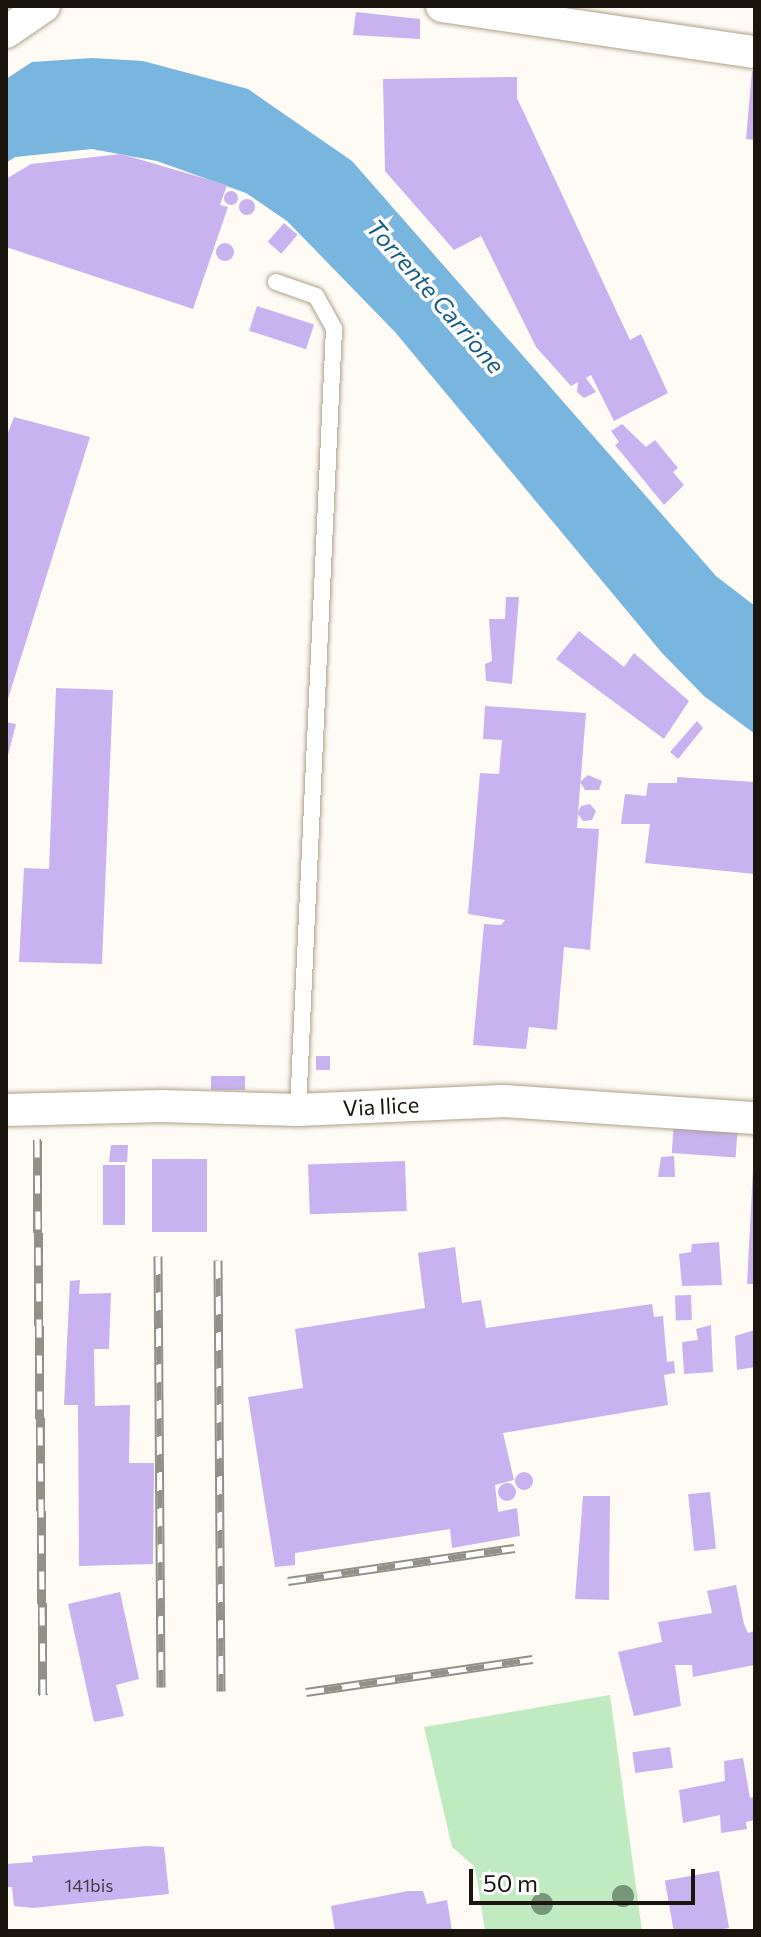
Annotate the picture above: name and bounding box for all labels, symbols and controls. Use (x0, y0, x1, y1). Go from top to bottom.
water label: Torrente Carrione (361, 213, 511, 379)
street label: Via Ilice (342, 1091, 420, 1121)
scale bar (473, 1853, 699, 1903)
text: 50 m (483, 1868, 538, 1897)
house number: 141bis (64, 1874, 114, 1896)

